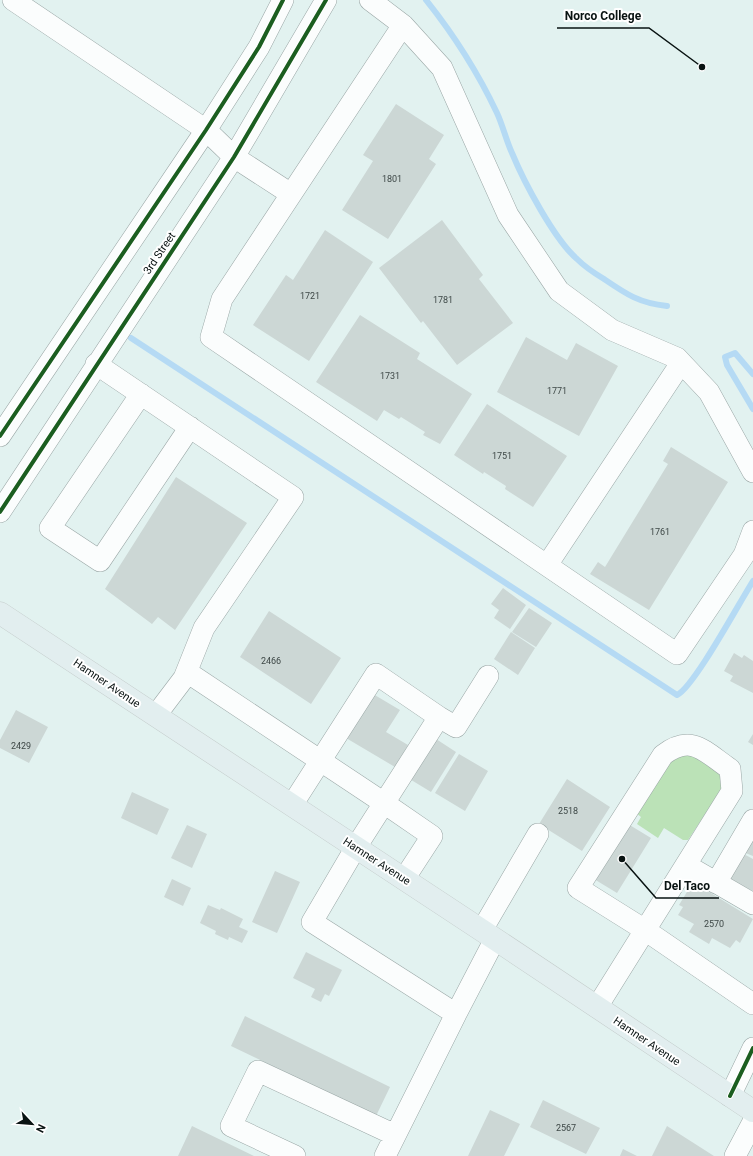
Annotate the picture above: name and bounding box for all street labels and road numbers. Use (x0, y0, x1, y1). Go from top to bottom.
street label: 3rd Street (141, 230, 178, 277)
street label: Hamner Avenue (71, 656, 143, 711)
street label: Hamner Avenue (341, 835, 413, 888)
street label: Hamner Avenue (611, 1014, 683, 1069)

